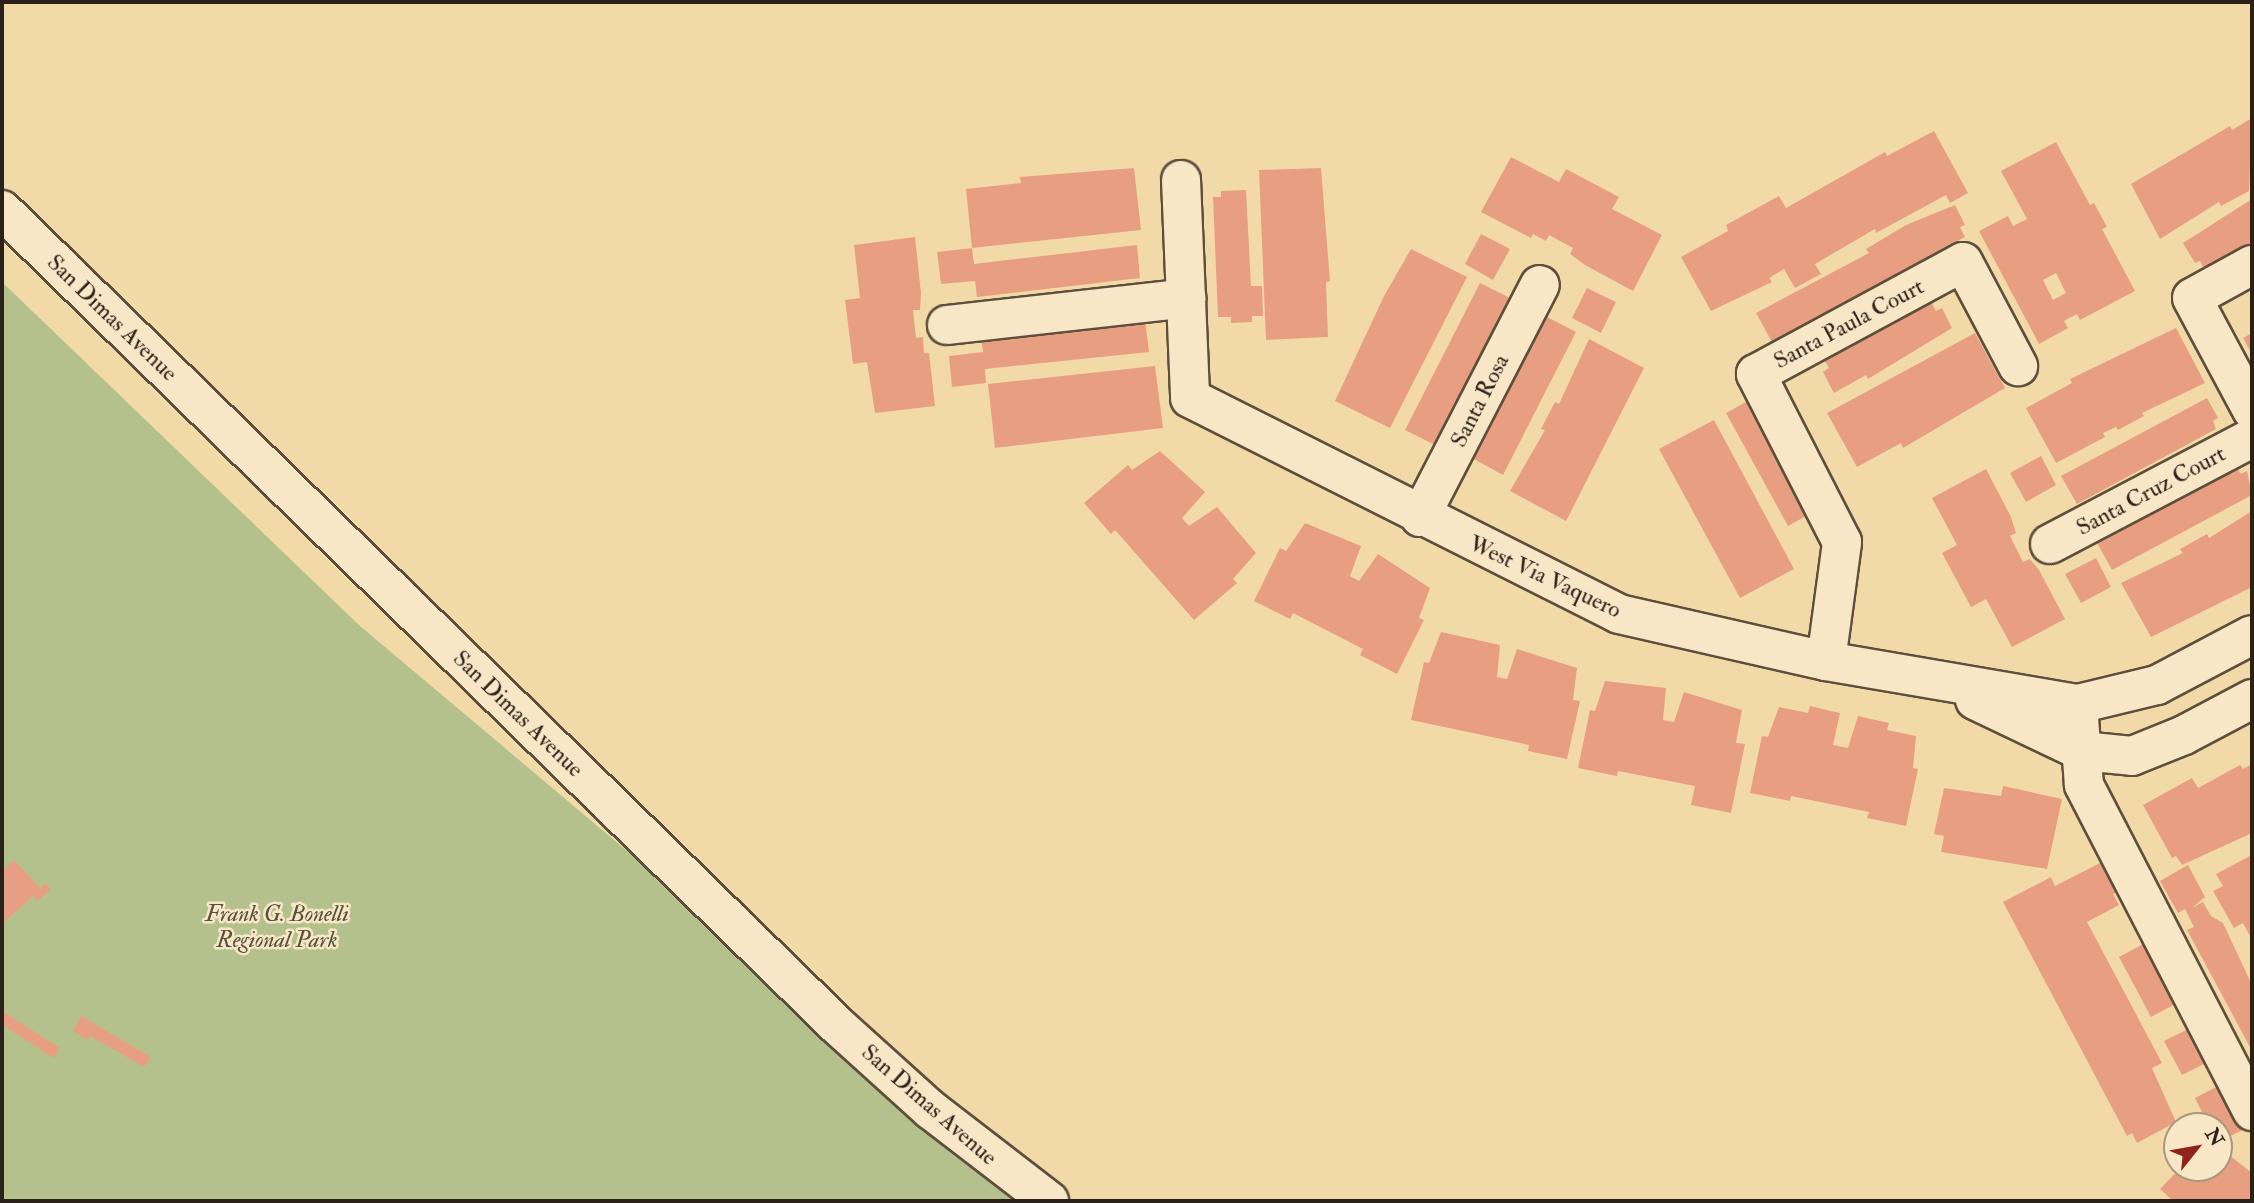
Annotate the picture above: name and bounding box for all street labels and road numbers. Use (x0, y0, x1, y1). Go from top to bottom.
street label: San Dimas Avenue (41, 249, 183, 387)
street label: Santa Paula Court (1769, 273, 1929, 375)
street label: Santa Rosa (1445, 350, 1515, 452)
street label: Santa Cruz Court (2072, 440, 2230, 542)
street label: West Via Vaquero (1465, 530, 1625, 624)
street label: San Dimas Avenue (447, 645, 589, 783)
street label: San Dimas Avenue (856, 1039, 1002, 1171)

